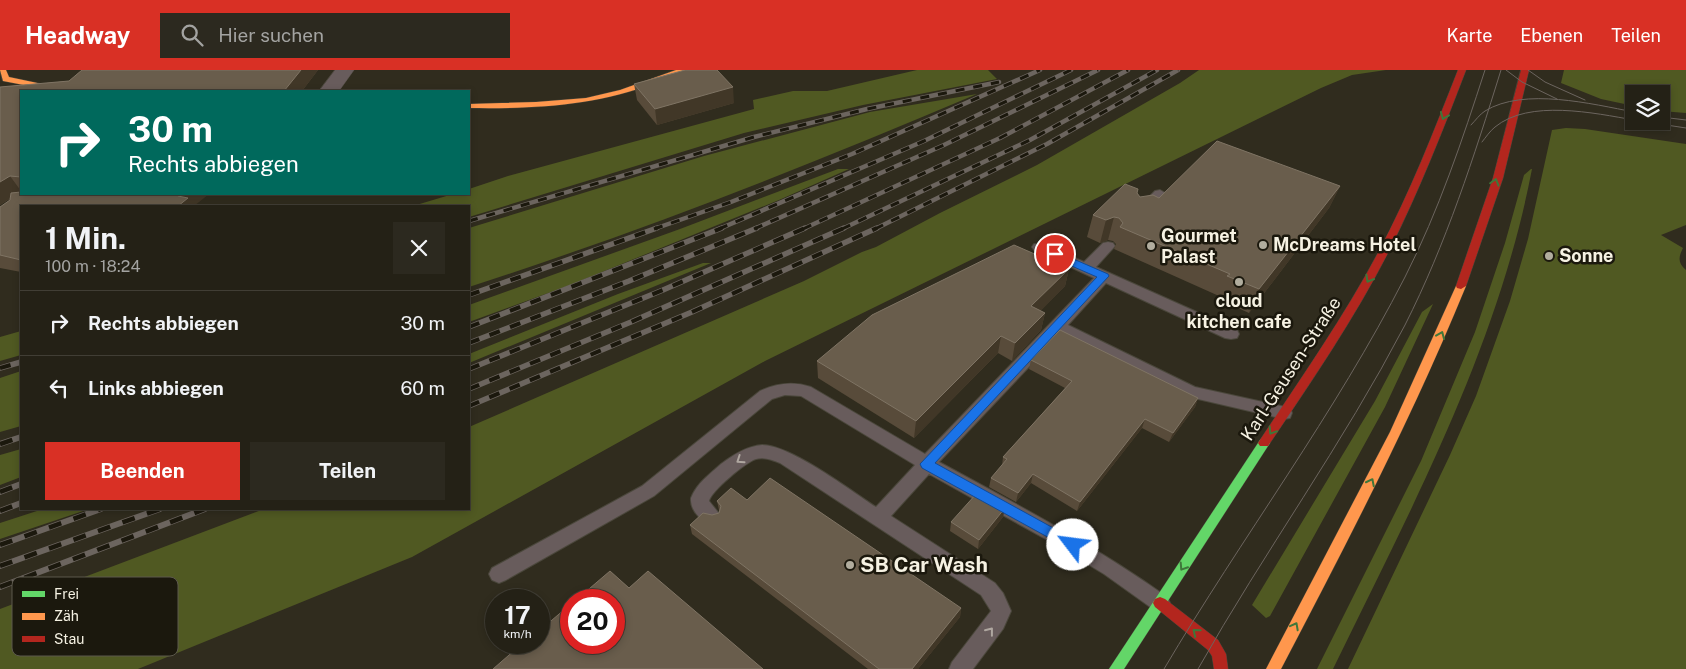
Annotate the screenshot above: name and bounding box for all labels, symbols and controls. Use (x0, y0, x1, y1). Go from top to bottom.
search box (160, 13, 510, 58)
text: Headway (25, 21, 130, 49)
icon: search (178, 21, 206, 49)
text: Hier suchen (218, 24, 324, 46)
text: Karte (1447, 25, 1492, 46)
text: Ebenen (1520, 25, 1583, 46)
text: Teilen (1611, 25, 1661, 46)
map controls (1625, 85, 1670, 130)
button: layers (1625, 85, 1670, 130)
text: 30 m (128, 109, 213, 150)
icon: right (45, 110, 110, 175)
one-way arrow (1440, 111, 1450, 119)
text: Rechts abbiegen (128, 151, 299, 177)
one-way arrow (1490, 179, 1500, 187)
text: 1 Min. (45, 220, 126, 256)
button: close (393, 222, 445, 274)
place label: Gourmet Palast (1161, 225, 1237, 267)
pin (1034, 233, 1076, 275)
place label: McDreams Hotel (1273, 234, 1416, 255)
marker: McDreams Hotel (1257, 239, 1269, 251)
icon: arrive (1041, 240, 1069, 268)
marker: Gourmet Palast (1145, 240, 1157, 252)
place label: Sonne (1559, 245, 1613, 266)
marker: Sonne (1543, 250, 1555, 262)
text: 100 m · 18:24 (45, 257, 140, 276)
one-way arrow (1365, 273, 1375, 282)
marker: cloud kitchen cafe (1233, 276, 1245, 288)
place label: cloud kitchen cafe (1186, 290, 1292, 332)
street label: Karl-Geusen-Straße (1236, 293, 1345, 445)
icon: right (45, 309, 73, 337)
text: Rechts abbiegen (88, 312, 239, 334)
text: 30 m (400, 312, 445, 334)
one-way arrow (1434, 331, 1445, 340)
icon: left (45, 374, 73, 402)
text: Links abbiegen (88, 377, 224, 399)
text: 60 m (401, 377, 445, 399)
one-way arrow (1269, 425, 1279, 434)
button: Beenden (45, 442, 240, 500)
button: Teilen (250, 442, 445, 500)
one-way arrow (737, 454, 746, 463)
one-way arrow (1365, 478, 1375, 487)
position arrow (1046, 518, 1098, 570)
place label: SB Car Wash (860, 552, 988, 577)
marker: SB Car Wash (844, 559, 856, 571)
one-way arrow (1180, 561, 1190, 570)
legend (12, 577, 178, 656)
text: Frei (54, 586, 79, 602)
speed limit sign: 20 (560, 589, 625, 654)
text: 17 (504, 600, 531, 630)
text: Zäh (54, 608, 79, 624)
one-way arrow (1289, 622, 1299, 631)
text: km/h (503, 627, 532, 641)
one-way arrow (984, 627, 993, 636)
one-way arrow (1193, 629, 1202, 638)
text: Stau (54, 631, 84, 647)

